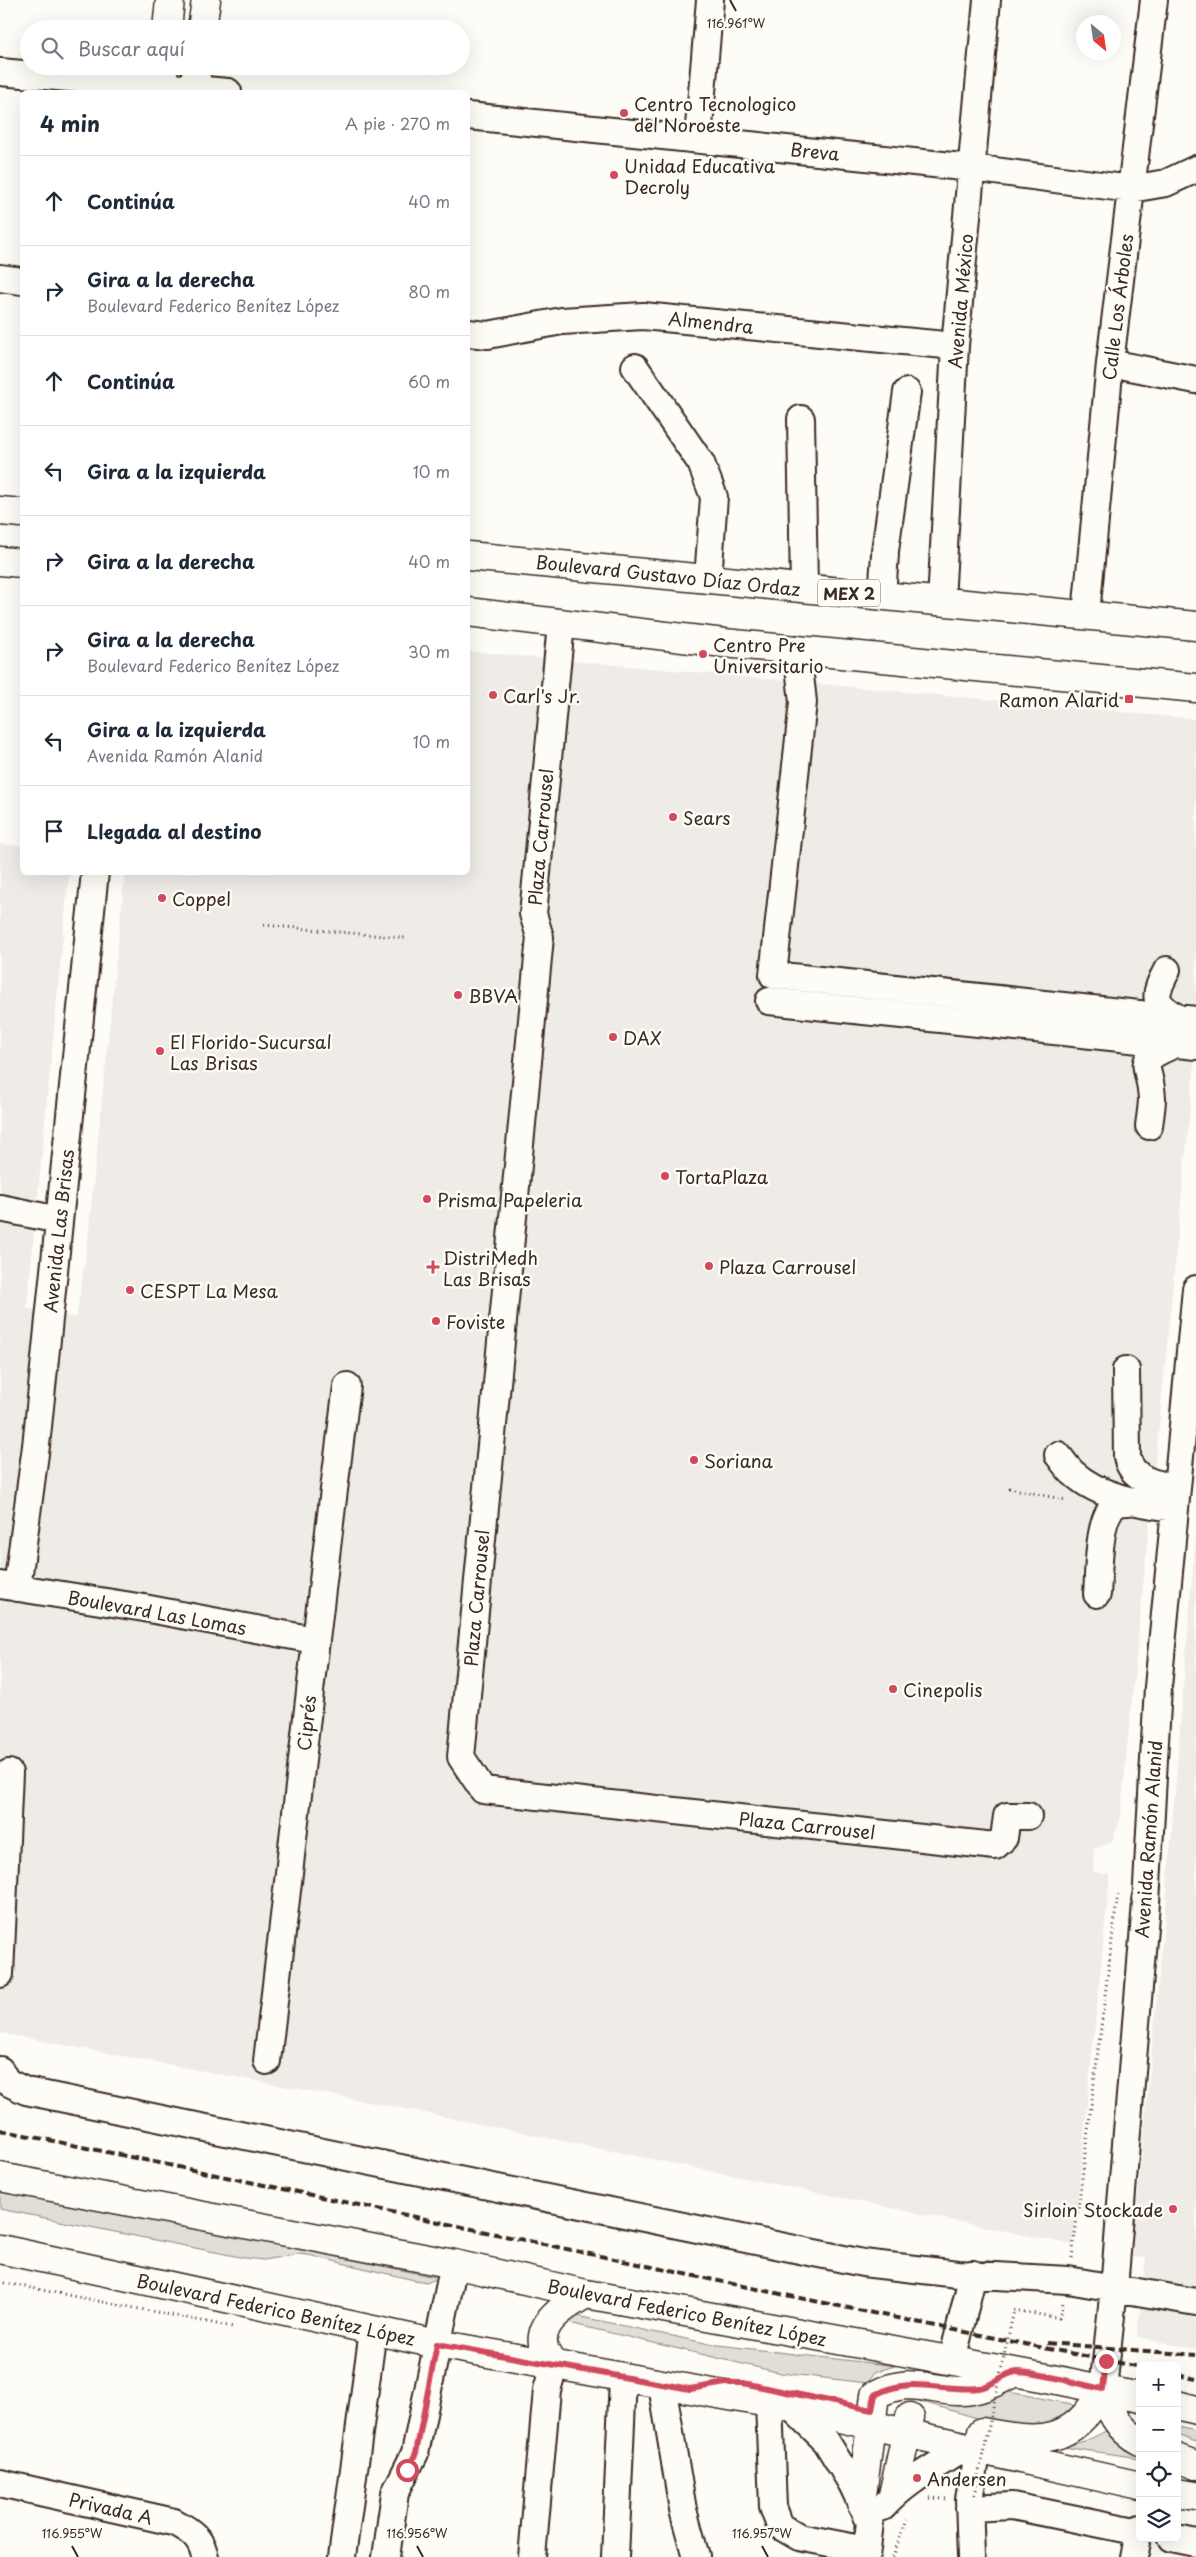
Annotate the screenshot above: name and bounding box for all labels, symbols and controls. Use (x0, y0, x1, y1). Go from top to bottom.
text: 116.961°W (707, 14, 766, 32)
north arrow (1076, 15, 1121, 60)
search box (20, 20, 470, 75)
icon: search (38, 34, 66, 62)
text: Buscar aquí (78, 34, 185, 62)
place label: Centro Tecnologico del Noroeste (634, 90, 796, 138)
text: 4 min (40, 107, 100, 139)
marker: Centro Tecnologico del Noroeste (618, 107, 630, 119)
text: A pie · 270 m (345, 111, 450, 135)
street label: Breva (789, 135, 841, 167)
place label: Unidad Educativa Decroly (624, 152, 776, 200)
marker: Unidad Educativa Decroly (608, 169, 620, 181)
icon: ahead (40, 187, 68, 215)
text: Continúa (87, 187, 175, 215)
text: 40 m (408, 189, 450, 213)
street label: Avenida México (941, 232, 979, 370)
street label: Calle Los Árboles (1095, 232, 1139, 382)
text: Gira a la derecha (87, 265, 255, 293)
icon: right (40, 277, 68, 305)
text: 80 m (408, 279, 450, 303)
text: Boulevard Federico Benítez López (87, 293, 339, 317)
street label: Almendra (667, 304, 756, 340)
icon: ahead (40, 367, 68, 395)
text: Continúa (87, 367, 175, 395)
text: 60 m (408, 369, 450, 393)
icon: left (40, 457, 68, 485)
text: Gira a la izquierda (87, 457, 266, 485)
text: 10 m (413, 459, 450, 483)
icon: right (40, 547, 68, 575)
text: Gira a la derecha (87, 547, 255, 575)
street label: Boulevard Gustavo Díaz Ordaz (534, 548, 802, 602)
text: 40 m (408, 549, 450, 573)
road number: MEX 2 (818, 580, 880, 606)
text: Gira a la derecha (87, 625, 255, 653)
place label: Centro Pre Universitario (713, 631, 823, 679)
icon: right (40, 637, 68, 665)
text: 30 m (408, 639, 450, 663)
marker: Centro Pre Universitario (697, 648, 709, 660)
text: Boulevard Federico Benítez López (87, 653, 339, 677)
place label: Carl's Jr. (503, 682, 580, 709)
place label: Ramon Alarid (999, 686, 1119, 713)
marker: Carl's Jr. (487, 689, 499, 701)
marker: Ramon Alarid (1123, 693, 1135, 705)
text: Gira a la izquierda (87, 715, 266, 743)
icon: left (40, 727, 68, 755)
text: 10 m (413, 729, 450, 753)
text: Avenida Ramón Alanid (87, 743, 263, 767)
street label: Plaza Carrousel (521, 767, 559, 907)
place label: Sears (683, 804, 731, 831)
marker: Sears (667, 811, 679, 823)
icon: arrive (40, 817, 68, 845)
text: Llegada al destino (87, 817, 261, 845)
place label: Coppel (172, 885, 231, 912)
marker: Coppel (156, 892, 168, 904)
place label: BBVA (468, 982, 518, 1009)
marker: BBVA (452, 989, 464, 1001)
place label: DAX (623, 1024, 662, 1051)
place label: El Florido-Sucursal Las Brisas (170, 1028, 332, 1076)
marker: DAX (607, 1031, 619, 1043)
marker: El Florido-Sucursal Las Brisas (154, 1045, 166, 1057)
street label: Avenida Las Brisas (36, 1148, 80, 1314)
place label: TortaPlaza (675, 1163, 769, 1190)
marker: TortaPlaza (659, 1170, 671, 1182)
place label: Prisma Papeleria (437, 1186, 583, 1213)
marker: Prisma Papeleria (421, 1193, 433, 1205)
place label: DistriMedh Las Brisas (443, 1244, 538, 1292)
place label: Plaza Carrousel (719, 1253, 856, 1280)
marker: Plaza Carrousel (703, 1260, 715, 1272)
marker: DistriMedh Las Brisas (427, 1261, 439, 1273)
place label: CESPT La Mesa (140, 1277, 278, 1304)
marker: CESPT La Mesa (124, 1284, 136, 1296)
place label: Foviste (446, 1308, 505, 1335)
marker: Foviste (430, 1315, 442, 1327)
place label: Soriana (704, 1447, 774, 1474)
marker: Soriana (688, 1454, 700, 1466)
street label: Plaza Carrousel (457, 1528, 495, 1668)
street label: Boulevard Las Lomas (65, 1583, 249, 1641)
place label: Cinepolis (903, 1676, 983, 1703)
marker: Cinepolis (887, 1683, 899, 1695)
street label: Ciprés (290, 1694, 322, 1752)
street label: Avenida Ramón Alanid (1128, 1739, 1168, 1939)
street label: Plaza Carrousel (737, 1804, 877, 1846)
place label: Sirloin Stockade (1023, 2196, 1163, 2223)
marker: Sirloin Stockade (1167, 2203, 1179, 2215)
street label: Boulevard Federico Benítez López (134, 2266, 418, 2352)
street label: Boulevard Federico Benítez López (545, 2272, 829, 2352)
route end (1095, 2350, 1118, 2373)
map controls (1136, 2362, 1181, 2542)
button: + (1136, 2362, 1181, 2407)
button: − (1136, 2407, 1181, 2452)
button: locate (1136, 2452, 1181, 2497)
route start (396, 2459, 419, 2482)
place label: Andersen (927, 2465, 1007, 2492)
marker: Andersen (911, 2472, 923, 2484)
street label: Privada A (67, 2485, 156, 2531)
button: layers (1136, 2497, 1181, 2542)
text: 116.955°W (42, 2524, 103, 2542)
text: 116.956°W (387, 2524, 448, 2542)
text: 116.957°W (732, 2524, 793, 2542)

